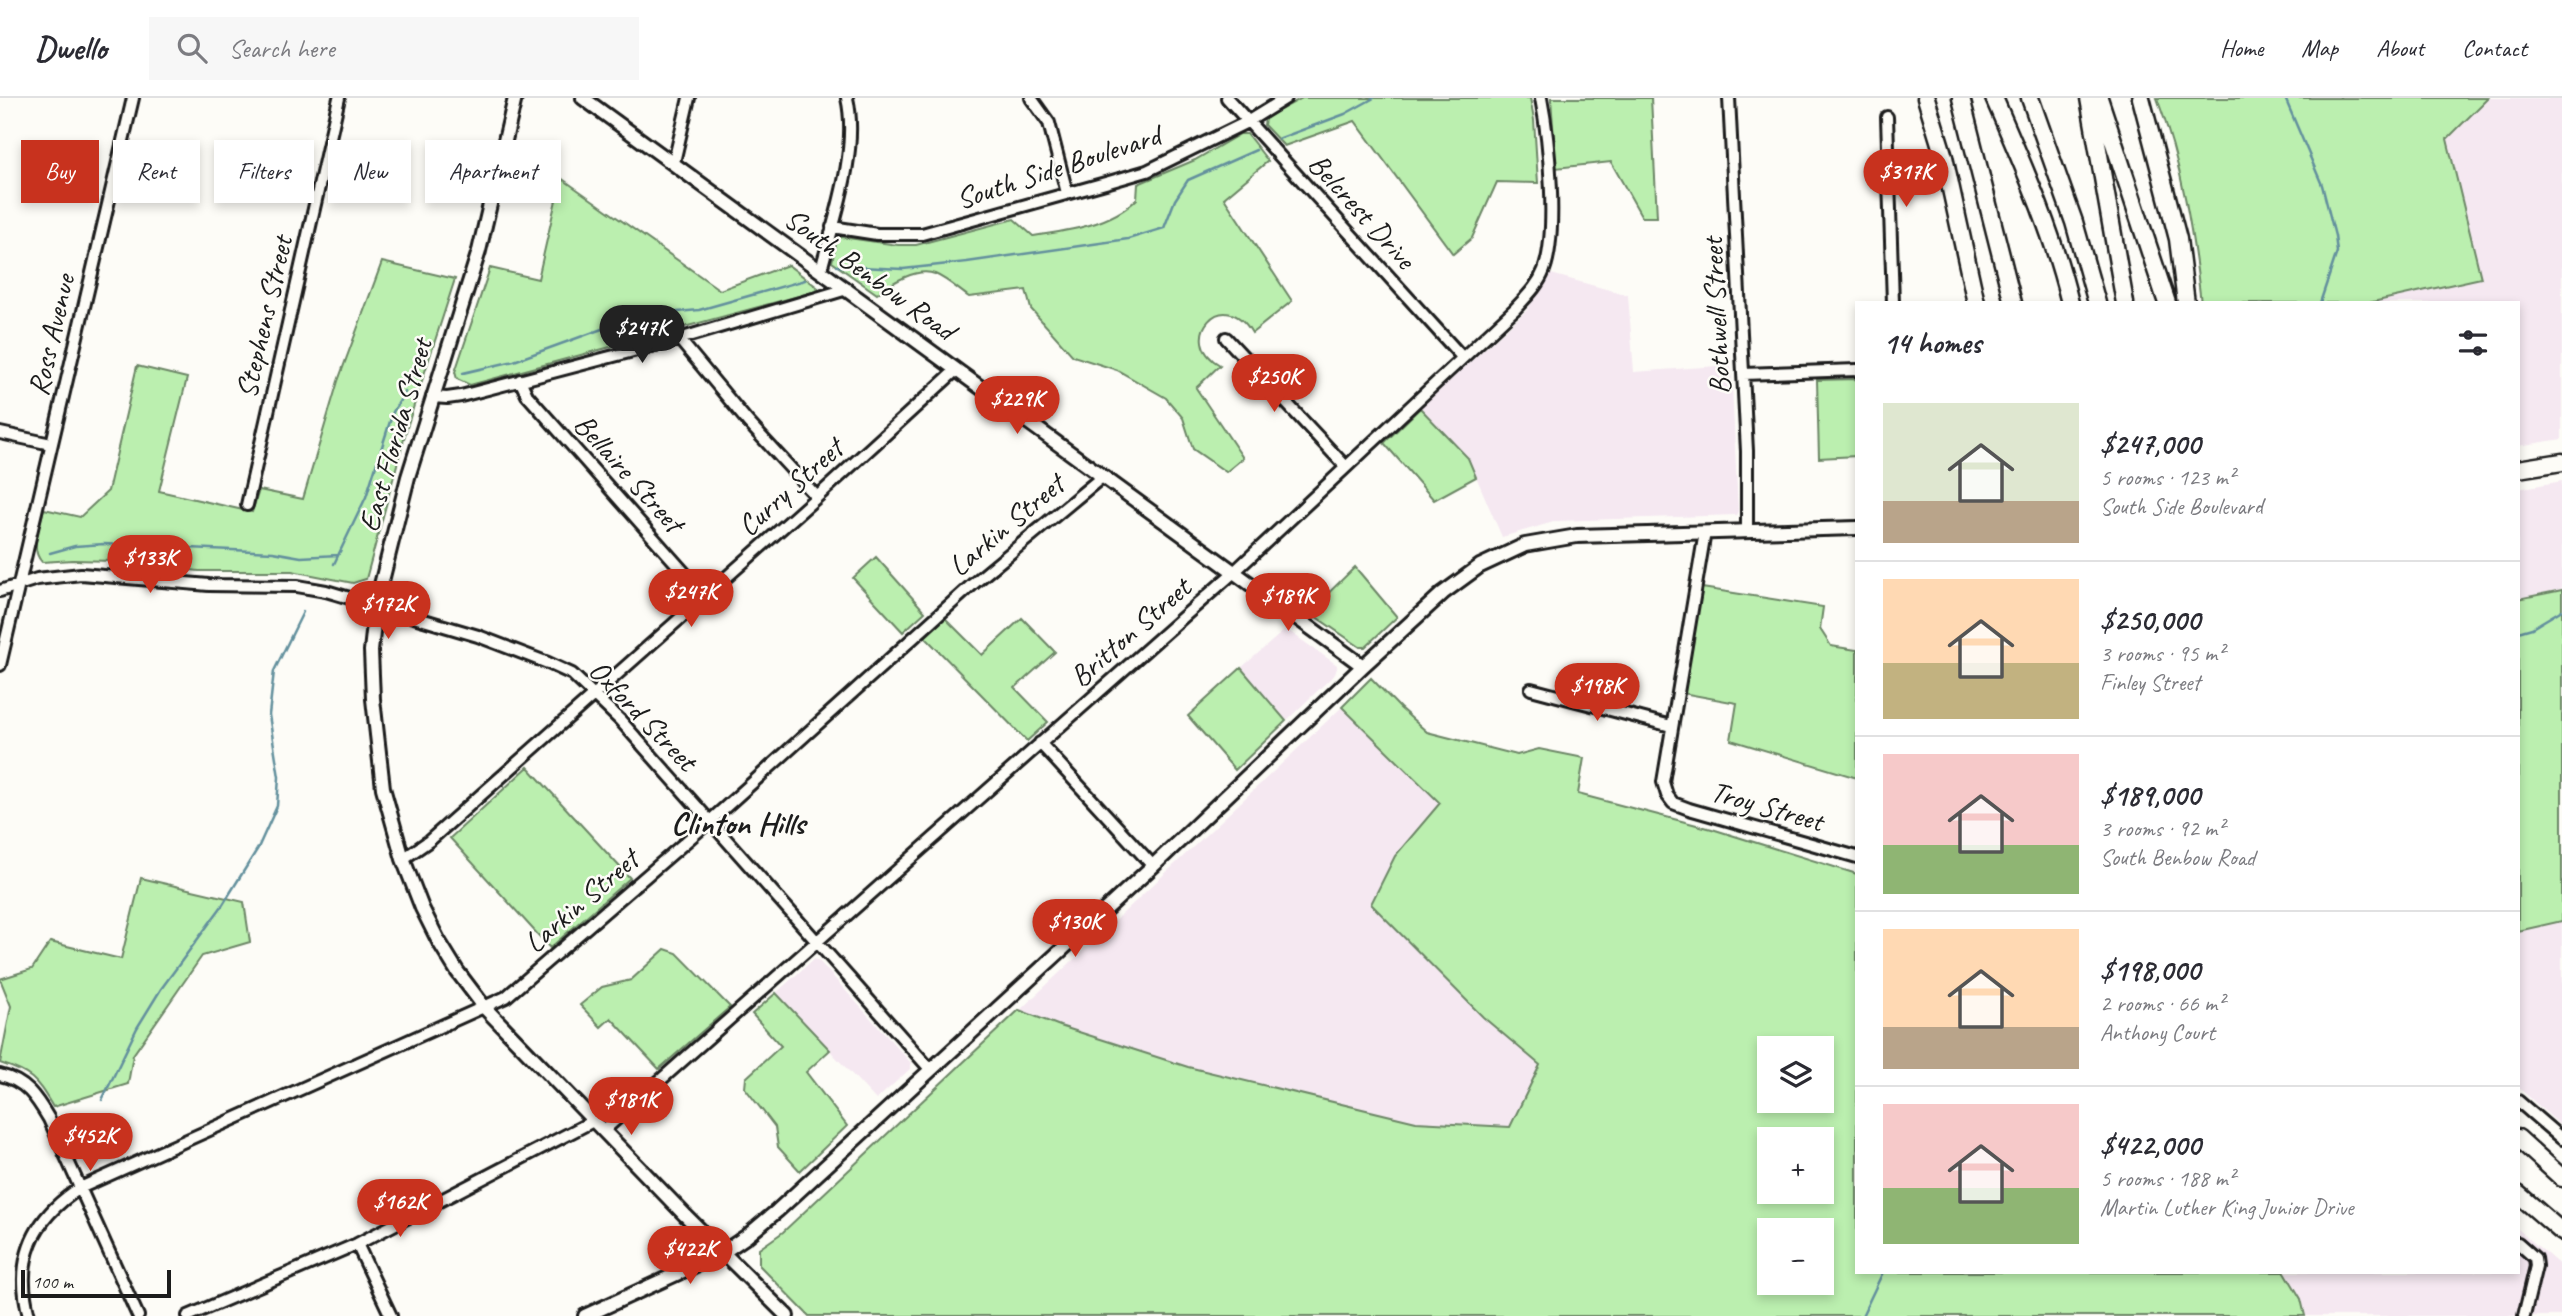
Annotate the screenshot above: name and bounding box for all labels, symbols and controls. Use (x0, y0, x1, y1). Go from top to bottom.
search box (149, 17, 639, 80)
text: Dwello (35, 27, 107, 69)
icon: search (173, 29, 211, 67)
text: Search here (229, 32, 335, 65)
text: Home (2220, 33, 2263, 63)
text: Map (2301, 33, 2338, 63)
text: About (2376, 33, 2424, 63)
text: Contact (2462, 33, 2527, 63)
street label: South Side Boulevard (951, 115, 1169, 218)
chip: Buy (21, 140, 99, 203)
chip: Rent (113, 140, 200, 203)
chip: Filters (214, 140, 314, 203)
chip: New (328, 140, 411, 203)
chip: Apartment (425, 140, 561, 203)
street label: Belcrest Drive (1300, 145, 1425, 278)
pin: $317K (1857, 150, 1955, 209)
text: $317K (1880, 157, 1933, 186)
street label: South Benbow Road (777, 199, 966, 351)
street label: Stephens Street (227, 229, 302, 402)
street label: Bothwell Street (1693, 233, 1739, 395)
street label: Ross Avenue (19, 269, 84, 399)
pin: $247K (593, 306, 691, 365)
text: $247K (616, 313, 669, 342)
text: 14 homes (1883, 324, 1981, 362)
icon: filters (2454, 324, 2492, 362)
street label: East Florida Street (349, 331, 442, 536)
pin: $250K (1225, 354, 1323, 414)
text: $250K (1248, 362, 1300, 391)
pin: $229K (968, 376, 1066, 436)
text: $229K (991, 384, 1043, 413)
street label: Bellaire Street (566, 406, 695, 543)
text: $247,000 (2100, 425, 2200, 463)
street label: Curry Street (729, 427, 854, 544)
icon: home (1939, 431, 2023, 515)
street label: Larkin Street (940, 463, 1075, 584)
text: 5 rooms · 123 m² (2100, 463, 2235, 492)
text: South Side Boulevard (2100, 492, 2263, 521)
pin: $133K (101, 536, 199, 595)
text: $133K (123, 543, 177, 572)
street label: Britton Street (1062, 567, 1201, 695)
pin: $247K (642, 570, 740, 629)
pin: $189K (1239, 574, 1337, 633)
text: $247K (665, 577, 718, 606)
text: $189K (1262, 581, 1314, 610)
pin: $172K (339, 582, 437, 641)
text: $172K (362, 589, 415, 618)
text: $250,000 (2100, 601, 2200, 639)
icon: home (1939, 607, 2023, 691)
text: 3 rooms · 95 m² (2100, 639, 2224, 668)
street label: Oxford Street (581, 651, 707, 781)
pin: $198K (1548, 664, 1646, 723)
text: Finley Street (2100, 668, 2200, 697)
text: $198K (1571, 671, 1623, 700)
street label: Troy Street (1707, 772, 1830, 841)
text: $189,000 (2100, 776, 2200, 814)
icon: home (1939, 782, 2023, 866)
district label: Clinton Hills (671, 803, 808, 844)
text: 3 rooms · 92 m² (2100, 814, 2224, 843)
street label: Larkin Street (516, 838, 649, 961)
text: South Benbow Road (2100, 843, 2255, 872)
pin: $130K (1026, 900, 1124, 959)
text: $130K (1048, 907, 1102, 936)
text: $198,000 (2100, 951, 2200, 989)
icon: home (1939, 957, 2023, 1041)
text: 2 rooms · 66 m² (2100, 989, 2224, 1018)
text: Anthony Court (2100, 1018, 2215, 1047)
map controls (1757, 1036, 1834, 1295)
button: layers (1757, 1036, 1834, 1113)
pin: $181K (582, 1077, 680, 1137)
text: $181K (604, 1085, 658, 1114)
pin: $452K (41, 1114, 139, 1173)
text: $452K (64, 1121, 116, 1150)
text: $422,000 (2100, 1126, 2200, 1164)
button: + (1757, 1127, 1834, 1204)
icon: home (1939, 1132, 2023, 1216)
text: 5 rooms · 188 m² (2100, 1164, 2235, 1193)
pin: $162K (351, 1180, 449, 1239)
text: $162K (373, 1187, 427, 1216)
text: Martin Luther King Junior Drive (2100, 1193, 2353, 1222)
button: − (1757, 1218, 1834, 1295)
pin: $422K (641, 1226, 739, 1286)
text: $422K (663, 1234, 717, 1263)
scale bar (21, 1267, 172, 1299)
text: 100 m (32, 1270, 73, 1294)

